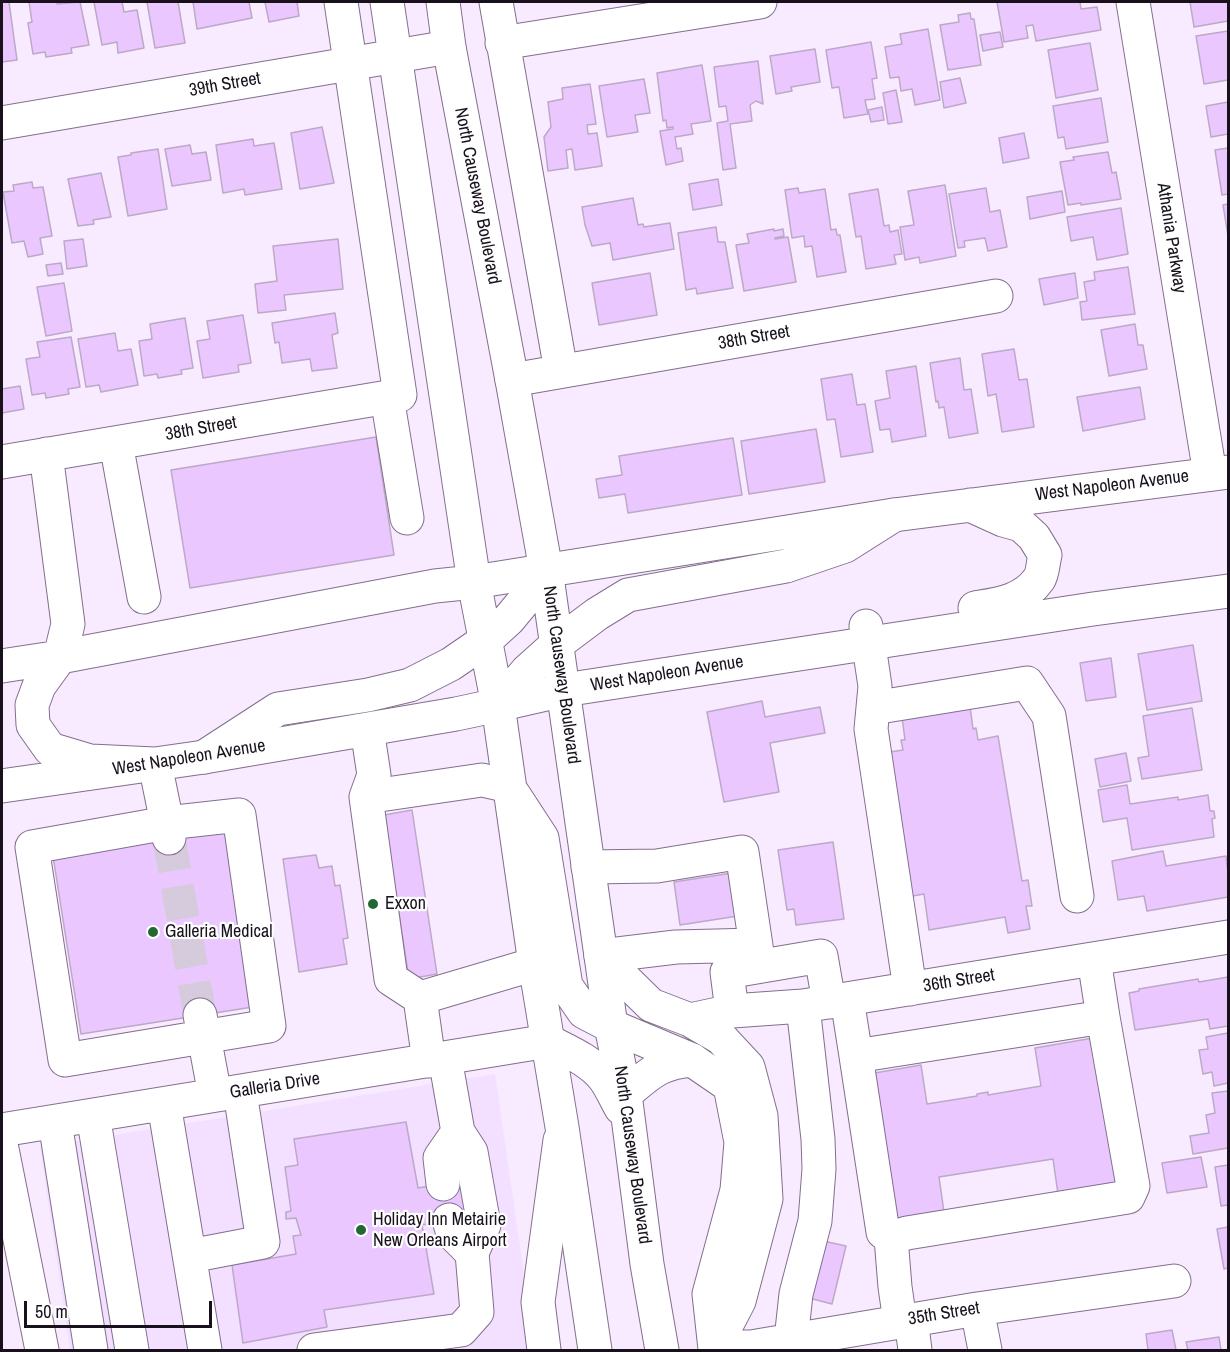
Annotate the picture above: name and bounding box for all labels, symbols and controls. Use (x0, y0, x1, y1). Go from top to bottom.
street label: 39th Street (188, 68, 262, 102)
street label: North Causeway Boulevard (449, 106, 505, 286)
street label: Athania Parkway (1152, 181, 1190, 295)
street label: 38th Street (717, 321, 791, 355)
street label: 38th Street (164, 412, 238, 446)
street label: West Napoleon Avenue (1034, 466, 1190, 506)
street label: North Causeway Boulevard (538, 585, 584, 765)
street label: West Napoleon Avenue (589, 651, 745, 697)
street label: West Napoleon Avenue (111, 735, 267, 781)
place label: Exxon (385, 893, 426, 915)
marker: Exxon (366, 897, 380, 911)
place label: Galleria Medical (165, 921, 272, 943)
marker: Galleria Medical (146, 925, 160, 939)
street label: 36th Street (922, 965, 996, 997)
street label: North Causeway Boulevard (609, 1065, 655, 1245)
street label: Galleria Drive (228, 1068, 322, 1104)
place label: Holiday Inn Metairie New Orleans Airport (373, 1209, 507, 1252)
marker: Holiday Inn Metairie New Orleans Airport (354, 1223, 368, 1237)
scale bar (27, 1289, 214, 1327)
street label: 35th Street (907, 1298, 981, 1330)
text: 50 m (35, 1299, 68, 1324)

